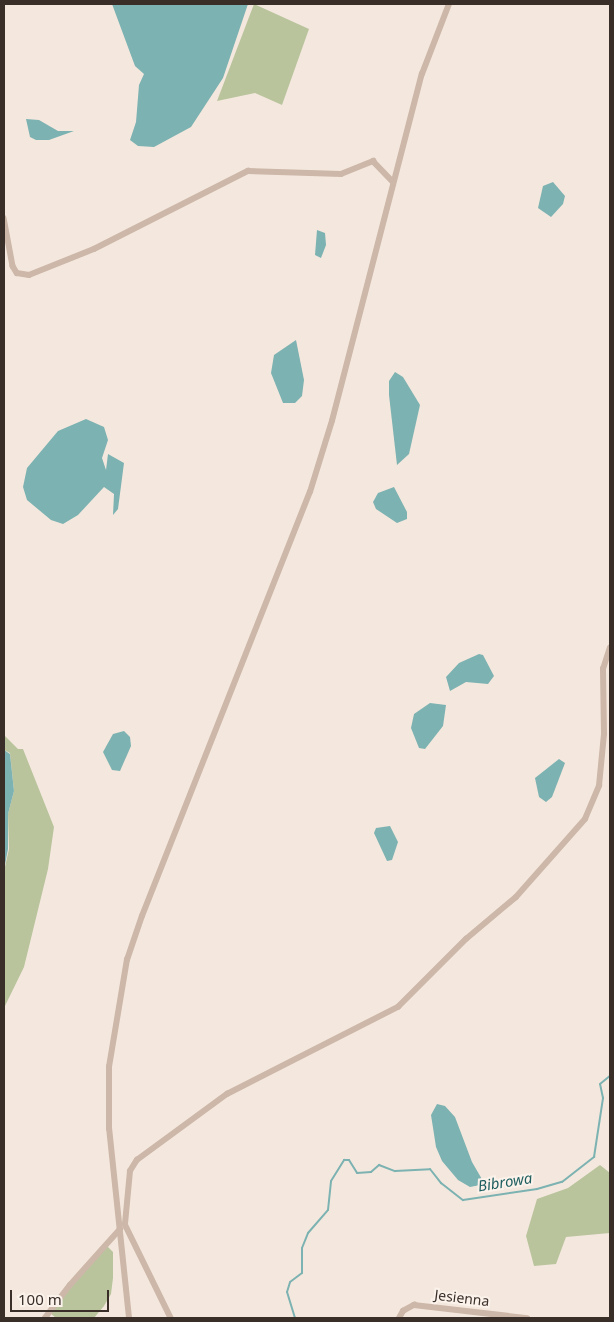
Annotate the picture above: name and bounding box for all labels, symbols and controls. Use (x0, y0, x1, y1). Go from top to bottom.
water label: Bibrowa (477, 1169, 533, 1195)
scale bar (12, 1280, 111, 1312)
street label: Jesienna (434, 1286, 490, 1310)
text: 100 m (18, 1289, 62, 1309)

